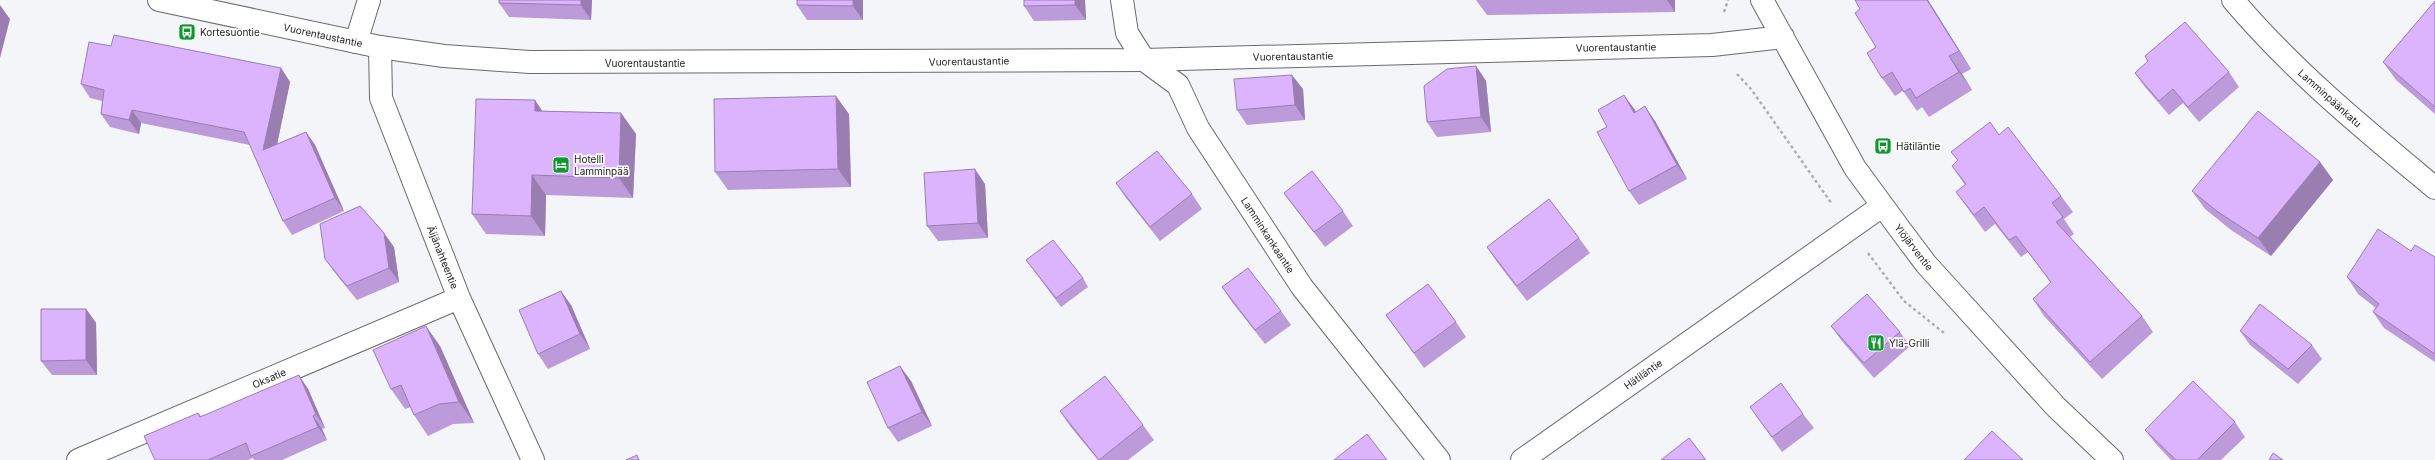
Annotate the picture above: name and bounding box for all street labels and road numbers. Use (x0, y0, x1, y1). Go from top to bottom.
street label: Vuorentaustantie (282, 21, 364, 49)
street label: Vuorentaustantie (1576, 40, 1657, 54)
street label: Vuorentaustantie (1253, 49, 1334, 63)
street label: Vuorentaustantie (929, 54, 1010, 68)
street label: Vuorentaustantie (605, 57, 685, 69)
street label: Lamminpäänkatu (2296, 67, 2364, 130)
street label: Lamminkankaantie (1239, 195, 1297, 275)
street label: Ylöjärventie (1892, 221, 1936, 273)
street label: Äijänahteentie (425, 224, 461, 291)
street label: Hätiläntie (1621, 356, 1665, 392)
street label: Oksatie (250, 365, 288, 390)

